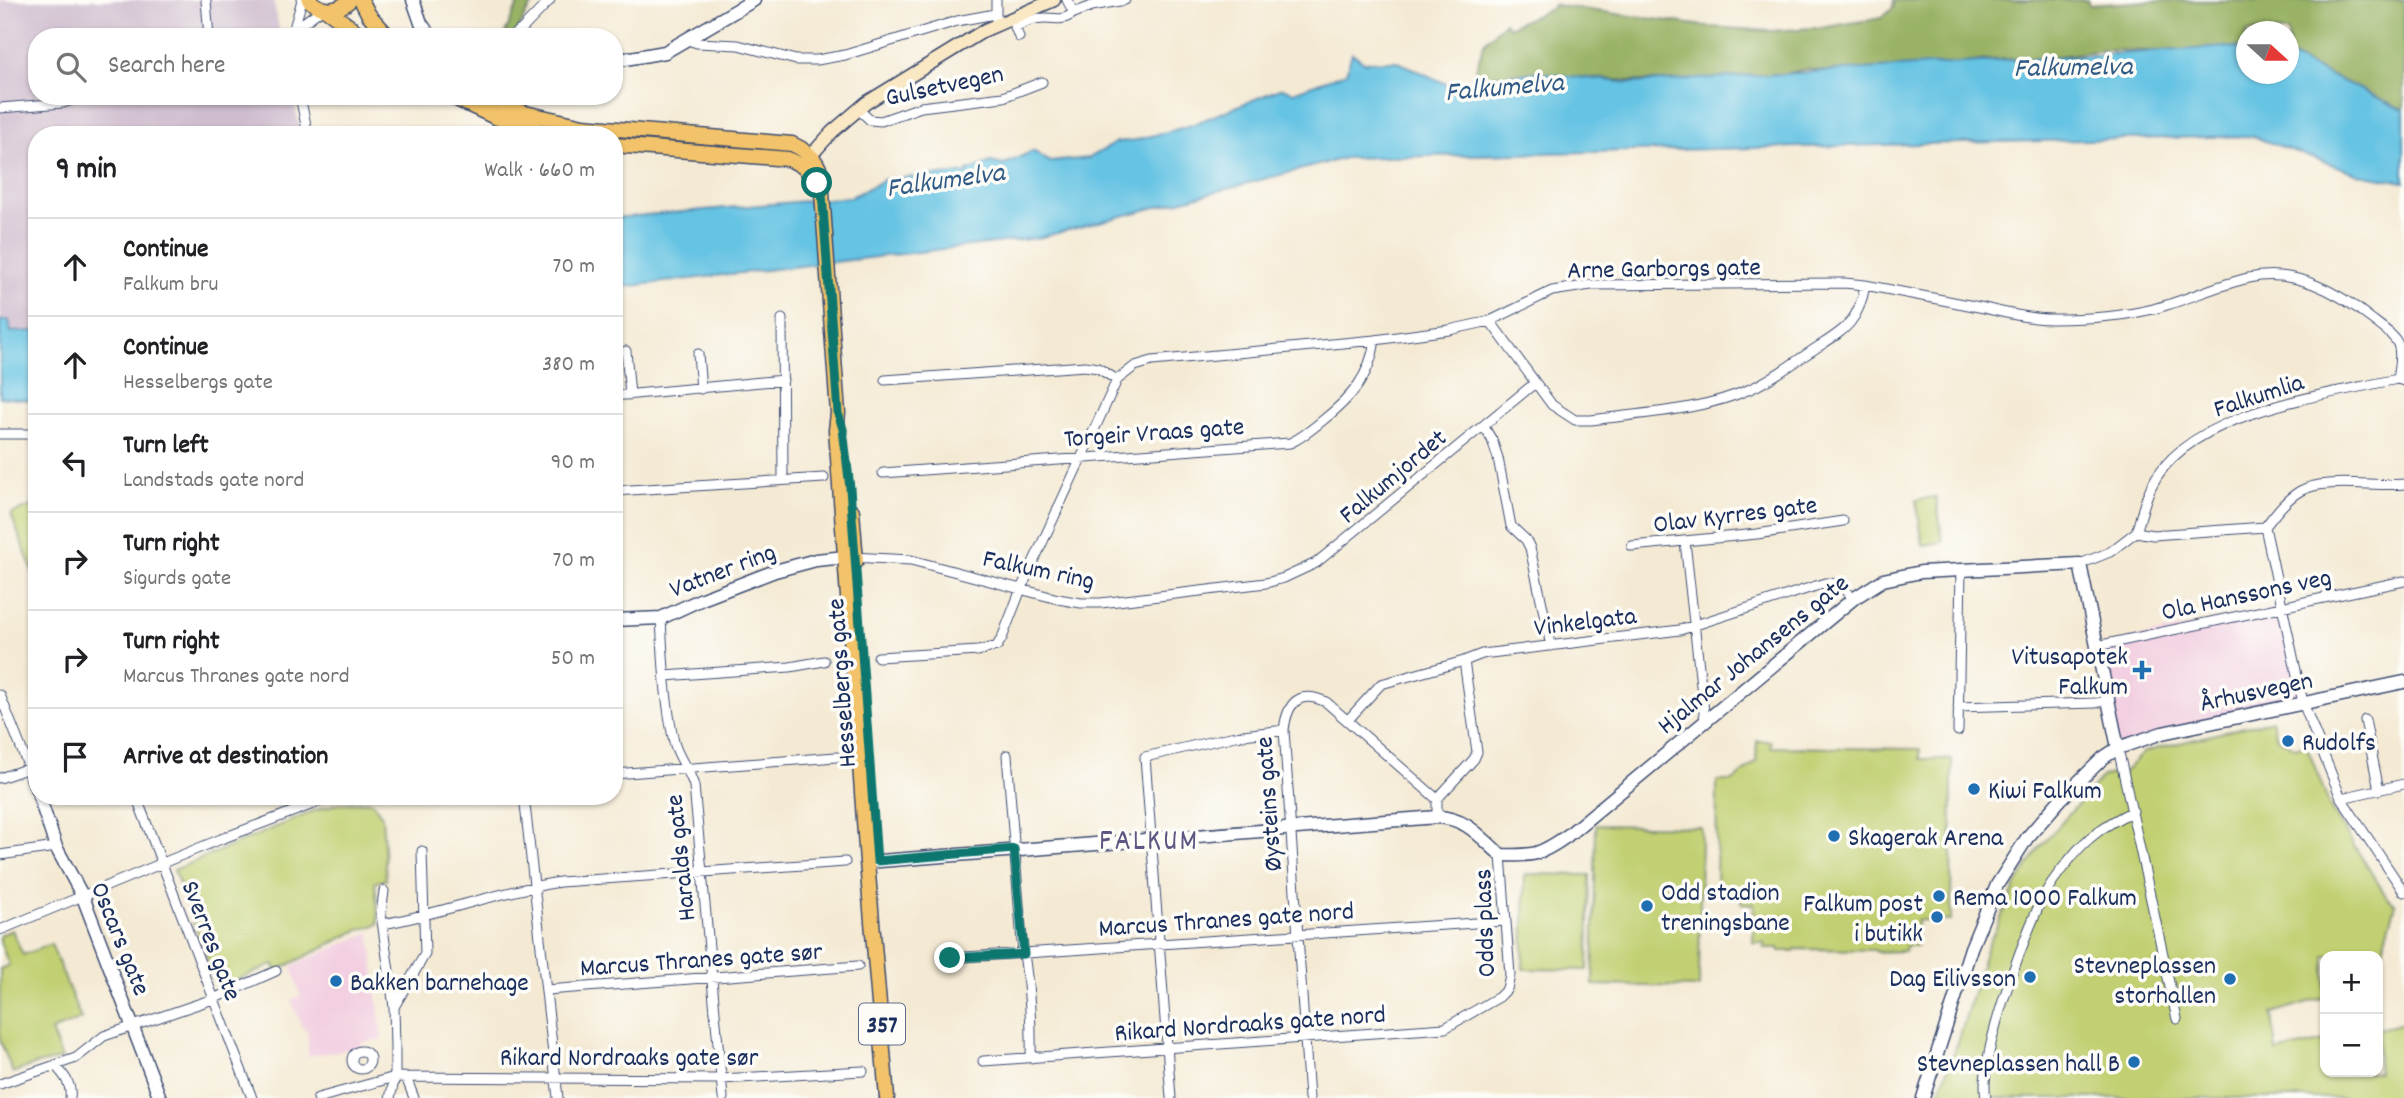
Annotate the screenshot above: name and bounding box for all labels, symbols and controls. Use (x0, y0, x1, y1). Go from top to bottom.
north arrow (2236, 21, 2299, 84)
search box (28, 28, 623, 105)
icon: search (52, 48, 90, 86)
text: Search here (108, 48, 226, 85)
water label: Falkumelva (2013, 49, 2135, 91)
street label: Gulsetvegen (882, 57, 1007, 118)
water label: Falkumelva (1443, 65, 1567, 115)
text: 9 min (56, 150, 117, 193)
text: Walk · 660 m (484, 155, 595, 188)
water label: Falkumelva (884, 155, 1009, 211)
route start (801, 167, 832, 198)
text: Continue (123, 232, 208, 269)
icon: ahead (56, 248, 94, 286)
street label: Arne Garborgs gate (1567, 250, 1761, 291)
text: 70 m (553, 251, 595, 284)
text: Falkum bru (123, 269, 218, 302)
text: Continue (123, 330, 208, 367)
icon: ahead (56, 346, 94, 384)
text: 380 m (542, 349, 595, 382)
street label: Falkumlia (2209, 365, 2310, 429)
text: Hesselbergs gate (123, 367, 273, 400)
street label: Torgeir Vraas gate (1063, 410, 1246, 459)
street label: Falkumjordet (1332, 421, 1457, 534)
text: Turn left (123, 428, 209, 465)
icon: left (56, 444, 94, 482)
text: 90 m (551, 447, 595, 480)
text: Landstads gate nord (123, 465, 304, 498)
street label: Olav Kyrres gate (1651, 488, 1820, 545)
text: Turn right (123, 526, 220, 563)
street label: Vatner ring (665, 535, 782, 609)
icon: right (56, 542, 94, 580)
street label: Falkum ring (979, 542, 1098, 601)
text: 70 m (553, 545, 595, 578)
street label: Ola Hanssons veg (2158, 560, 2335, 632)
text: Sigurds gate (123, 563, 231, 596)
street label: Hjalmar Johansens gate (1650, 567, 1858, 745)
street label: Hesselbergs gate (819, 597, 868, 769)
street label: Vinkelgata (1532, 599, 1640, 648)
text: Turn right (123, 624, 220, 661)
icon: right (56, 640, 94, 678)
place label: Vitusapotek Falkum (2012, 640, 2128, 707)
text: 50 m (551, 643, 595, 676)
text: Marcus Thranes gate nord (123, 661, 350, 694)
marker: Vitusapotek Falkum (2134, 662, 2150, 678)
street label: Århusvegen (2197, 663, 2316, 723)
place label: Rudolfs (2302, 726, 2376, 763)
marker: Rudolfs (2280, 733, 2296, 749)
street label: Øysteins gate (1247, 735, 1294, 872)
icon: arrive (56, 738, 94, 776)
text: Arrive at destination (123, 739, 328, 776)
place label: Kiwi Falkum (1988, 774, 2102, 811)
marker: Kiwi Falkum (1966, 781, 1982, 797)
street label: Haralds gate (657, 792, 708, 923)
place label: Skagerak Arena (1848, 821, 2004, 858)
district label: FALKUM (1099, 822, 1199, 865)
marker: Skagerak Arena (1826, 828, 1842, 844)
street label: Odds plass (1466, 868, 1507, 978)
street label: Sverres gate (170, 876, 250, 1007)
place label: Odd stadion treningsbane (1661, 876, 1790, 943)
street label: Oscars gate (79, 877, 158, 1002)
place label: Rema 1000 Falkum (1953, 881, 2137, 918)
place label: Falkum post i butikk (1803, 887, 1923, 954)
marker: Rema 1000 Falkum (1931, 888, 1947, 904)
street label: Marcus Thranes gate nord (1097, 894, 1355, 949)
marker: Odd stadion treningsbane (1639, 898, 1655, 914)
marker: Falkum post i butikk (1929, 909, 1945, 925)
street label: Marcus Thranes gate sør (579, 935, 824, 988)
route end (934, 942, 965, 973)
place label: Stevneplassen storhallen (2073, 949, 2216, 1016)
map controls (2320, 951, 2383, 1077)
button: + (2320, 951, 2383, 1014)
place label: Dag Eilivsson (1889, 962, 2016, 999)
place label: Bakken barnehage (350, 966, 529, 1003)
marker: Dag Eilivsson (2022, 969, 2038, 985)
marker: Stevneplassen storhallen (2222, 971, 2238, 987)
marker: Bakken barnehage (328, 973, 344, 989)
street label: Rikard Nordraaks gate nord (1113, 998, 1387, 1053)
road number: 357 (859, 1004, 905, 1044)
button: − (2320, 1014, 2383, 1077)
street label: Rikard Nordraaks gate sør (500, 1041, 759, 1078)
place label: Stevneplassen hall B (1917, 1047, 2120, 1084)
marker: Stevneplassen hall B (2126, 1054, 2142, 1070)

